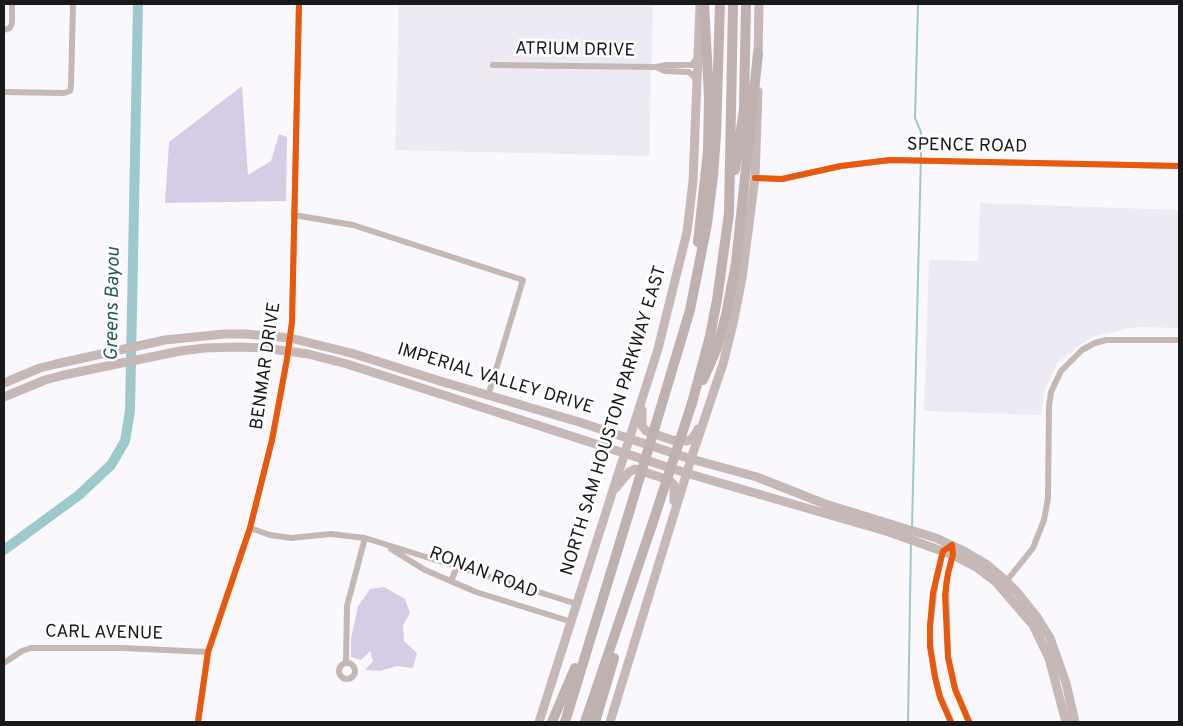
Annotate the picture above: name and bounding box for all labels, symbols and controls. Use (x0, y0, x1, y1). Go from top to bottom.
street label: ATRIUM DRIVE (515, 39, 635, 63)
street label: SPENCE ROAD (907, 135, 1027, 159)
water label: Greens Bayou (102, 247, 126, 361)
street label: NORTH SAM HOUSTON PARKWAY EAST (557, 263, 673, 579)
street label: BENMAR DRIVE (247, 301, 287, 431)
street label: IMPERIAL VALLEY DRIVE (394, 340, 596, 420)
street label: RONAN ROAD (426, 543, 540, 605)
street label: CARL AVENUE (45, 622, 163, 646)

